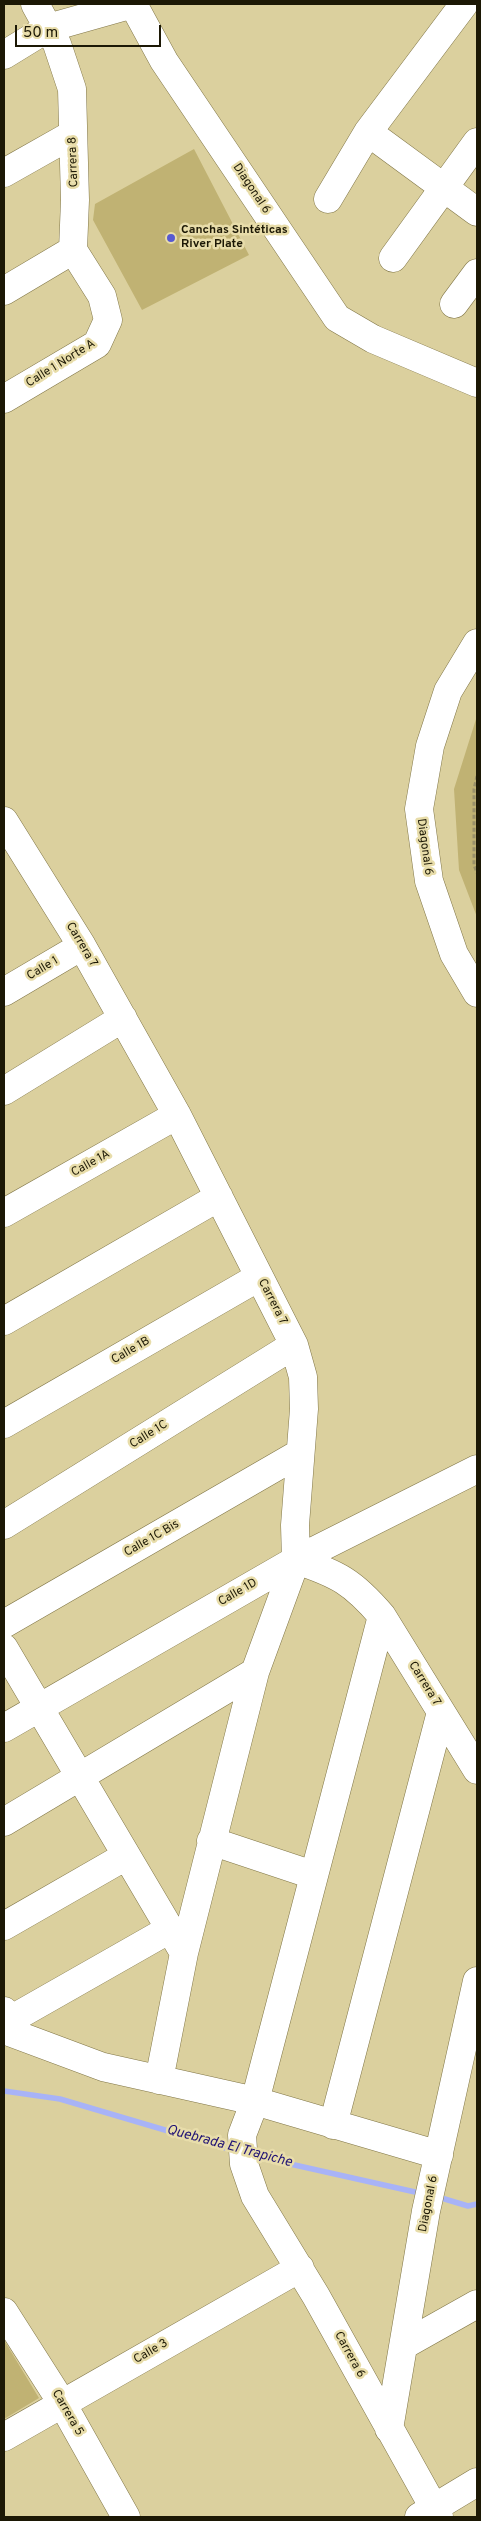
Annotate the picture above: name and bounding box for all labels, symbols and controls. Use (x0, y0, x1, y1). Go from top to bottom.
scale bar (18, 15, 164, 47)
text: 50 m (23, 24, 58, 43)
street label: Carrera 8 (66, 136, 82, 188)
street label: Diagonal 6 (229, 161, 273, 217)
place label: Canchas Sintéticas River Plate (181, 224, 288, 252)
marker: Canchas Sintéticas River Plate (165, 232, 177, 244)
street label: Calle 1 Norte A (24, 337, 98, 391)
street label: Diagonal 6 (413, 818, 435, 876)
street label: Carrera 7 (62, 920, 100, 970)
street label: Calle 1 (25, 954, 61, 984)
street label: Calle 1A (69, 1148, 113, 1180)
street label: Carrera 7 (254, 1277, 290, 1327)
street label: Calle 1B (109, 1334, 153, 1368)
street label: Calle 1C (127, 1418, 171, 1452)
street label: Calle 1C Bis (122, 1517, 182, 1561)
street label: Calle 1D (216, 1576, 260, 1610)
street label: Carrera 7 (405, 1659, 443, 1709)
water label: Quebrada El Trapiche (165, 2122, 293, 2172)
street label: Diagonal 6 (416, 2174, 442, 2234)
street label: Carrera 6 (330, 2329, 368, 2381)
street label: Calle 3 (131, 2337, 171, 2367)
street label: Carrera 5 (48, 2387, 86, 2439)

